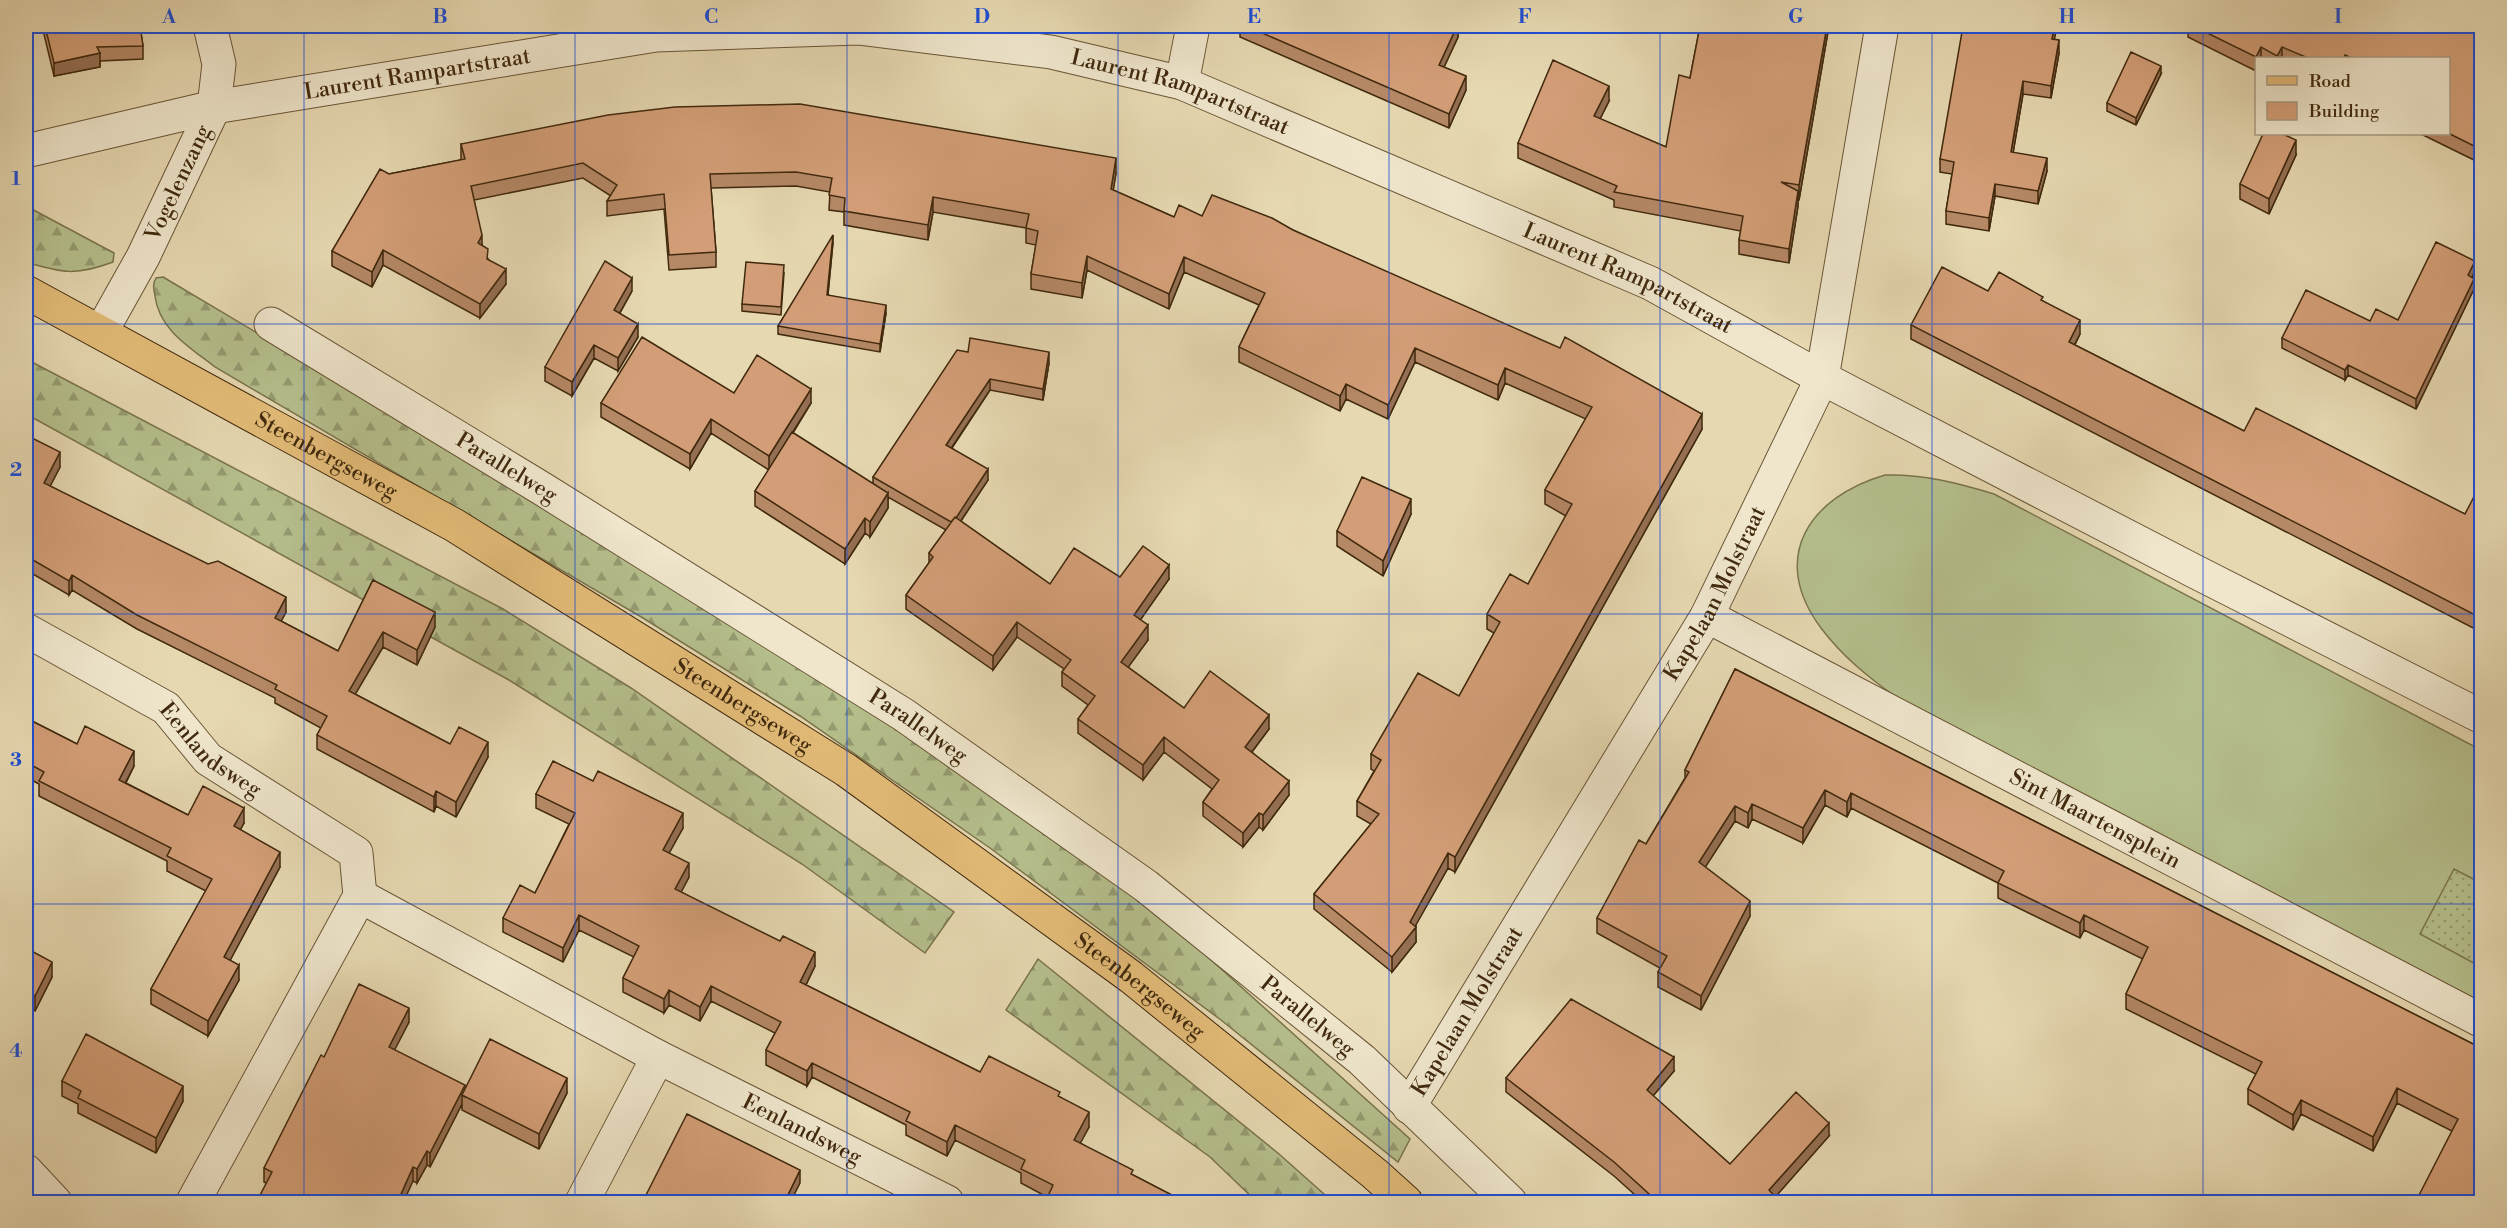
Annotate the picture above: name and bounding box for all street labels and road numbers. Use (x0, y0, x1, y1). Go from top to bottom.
street label: Laurent Rampartstraat (302, 42, 533, 106)
street label: Laurent Rampartstraat (1068, 44, 1294, 141)
street label: Vogelenzang (139, 120, 217, 246)
street label: Laurent Rampartstraat (1519, 217, 1738, 340)
street label: Steenbergseweg (250, 406, 403, 506)
street label: Parallelweg (451, 426, 563, 509)
street label: Kapelaan Molstraat (1657, 501, 1772, 686)
street label: Steenbergseweg (669, 652, 818, 759)
street label: Parallelweg (864, 683, 973, 770)
street label: Eenlandsweg (153, 697, 267, 803)
street label: Sint Maartensplein (2005, 763, 2185, 875)
street label: Kapelaan Molstraat (1405, 921, 1529, 1101)
street label: Steenbergseweg (1069, 927, 1211, 1045)
street label: Parallelweg (1255, 970, 1361, 1063)
street label: Eenlandsweg (738, 1088, 867, 1171)

